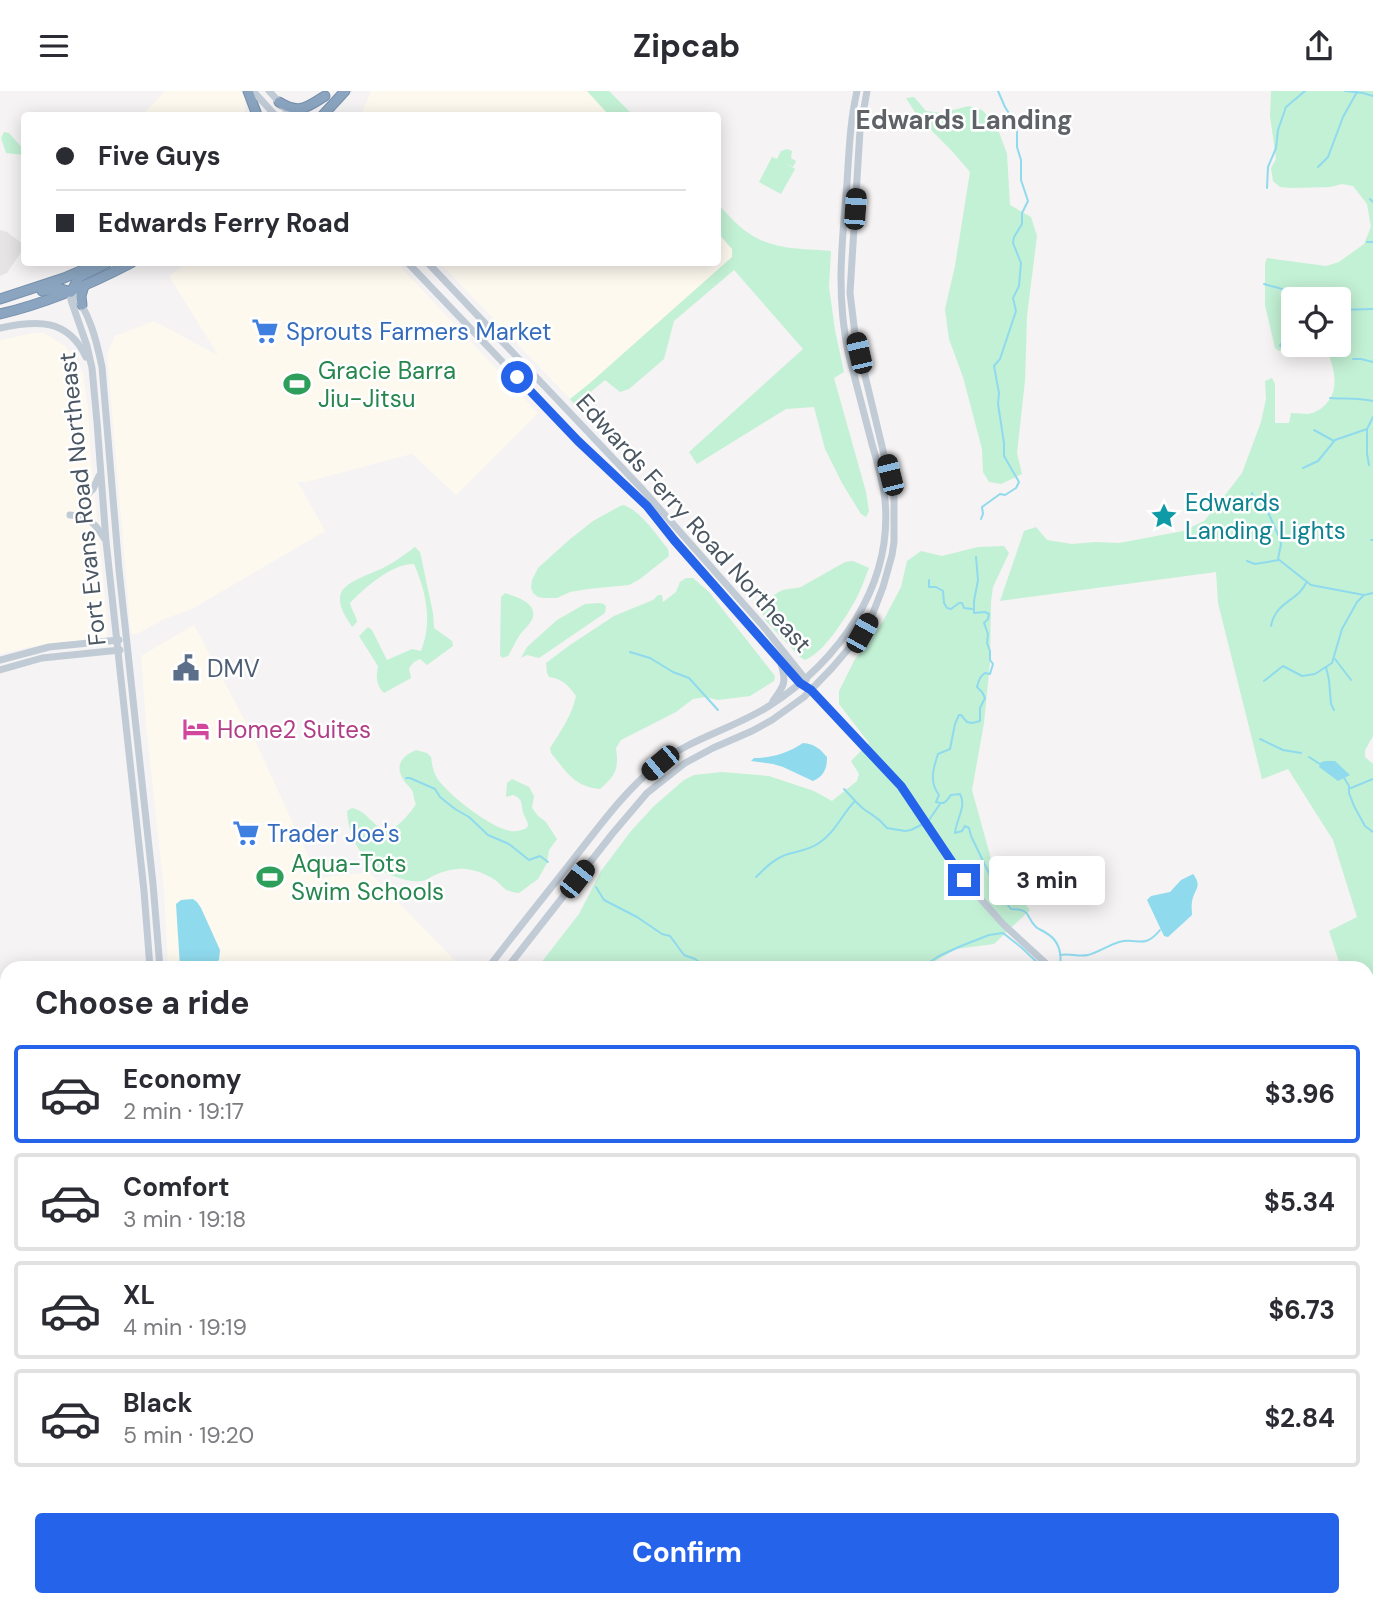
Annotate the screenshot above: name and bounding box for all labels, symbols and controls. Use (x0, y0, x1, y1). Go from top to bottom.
text: Zipcab (633, 25, 740, 67)
icon: menu (35, 27, 73, 65)
icon: share (1300, 27, 1338, 65)
district label: Edwards Landing (856, 103, 1072, 137)
text: Five Guys (98, 139, 221, 173)
car (844, 187, 867, 231)
text: Edwards Ferry Road (98, 206, 350, 240)
map controls (1281, 287, 1351, 357)
button: locate (1281, 287, 1351, 357)
supermarket icon: Sprouts Farmers Market (250, 316, 280, 346)
place label: Sprouts Farmers Market (286, 316, 551, 347)
car (845, 330, 874, 376)
street label: Fort Evans Road Northeast (51, 351, 113, 647)
place label: Gracie Barra Jiu-Jitsu (318, 355, 456, 414)
route start (501, 361, 533, 393)
sports icon: Gracie Barra Jiu-Jitsu (282, 369, 312, 399)
street label: Edwards Ferry Road Northeast (570, 387, 818, 659)
car (875, 452, 906, 498)
place label: Edwards Landing Lights (1185, 487, 1346, 546)
place icon: Edwards Landing Lights (1149, 501, 1179, 531)
car (843, 610, 882, 656)
public building icon: DMV (171, 653, 201, 683)
place label: DMV (207, 653, 260, 684)
hotel icon: Home2 Suites (181, 714, 211, 744)
place label: Home2 Suites (217, 714, 371, 745)
car (638, 741, 683, 785)
supermarket icon: Trader Joe's (231, 818, 261, 848)
place label: Trader Joe's (267, 818, 400, 849)
place label: Aqua-Tots Swim Schools (291, 848, 444, 907)
callout: 3 min (988, 855, 1104, 905)
car (556, 856, 599, 902)
sports icon: Aqua-Tots Swim Schools (255, 862, 285, 892)
route end (948, 864, 980, 896)
text: 3 min (1016, 865, 1078, 895)
text: Choose a ride (35, 982, 250, 1024)
text: Economy (123, 1062, 241, 1096)
icon: car (39, 1063, 102, 1126)
text: $3.96 (1265, 1077, 1335, 1111)
text: 2 min · 19:17 (123, 1096, 244, 1126)
text: Comfort (123, 1170, 229, 1204)
icon: car (39, 1171, 102, 1234)
text: $5.34 (1264, 1185, 1335, 1219)
text: 3 min · 19:18 (123, 1204, 246, 1234)
text: XL (123, 1278, 155, 1312)
icon: car (39, 1279, 102, 1342)
text: $6.73 (1269, 1293, 1335, 1327)
text: 4 min · 19:19 (123, 1312, 247, 1342)
text: Black (123, 1386, 193, 1420)
icon: car (39, 1387, 102, 1450)
text: $2.84 (1264, 1401, 1335, 1435)
text: 5 min · 19:20 (123, 1420, 254, 1450)
button: Confirm (35, 1513, 1339, 1593)

